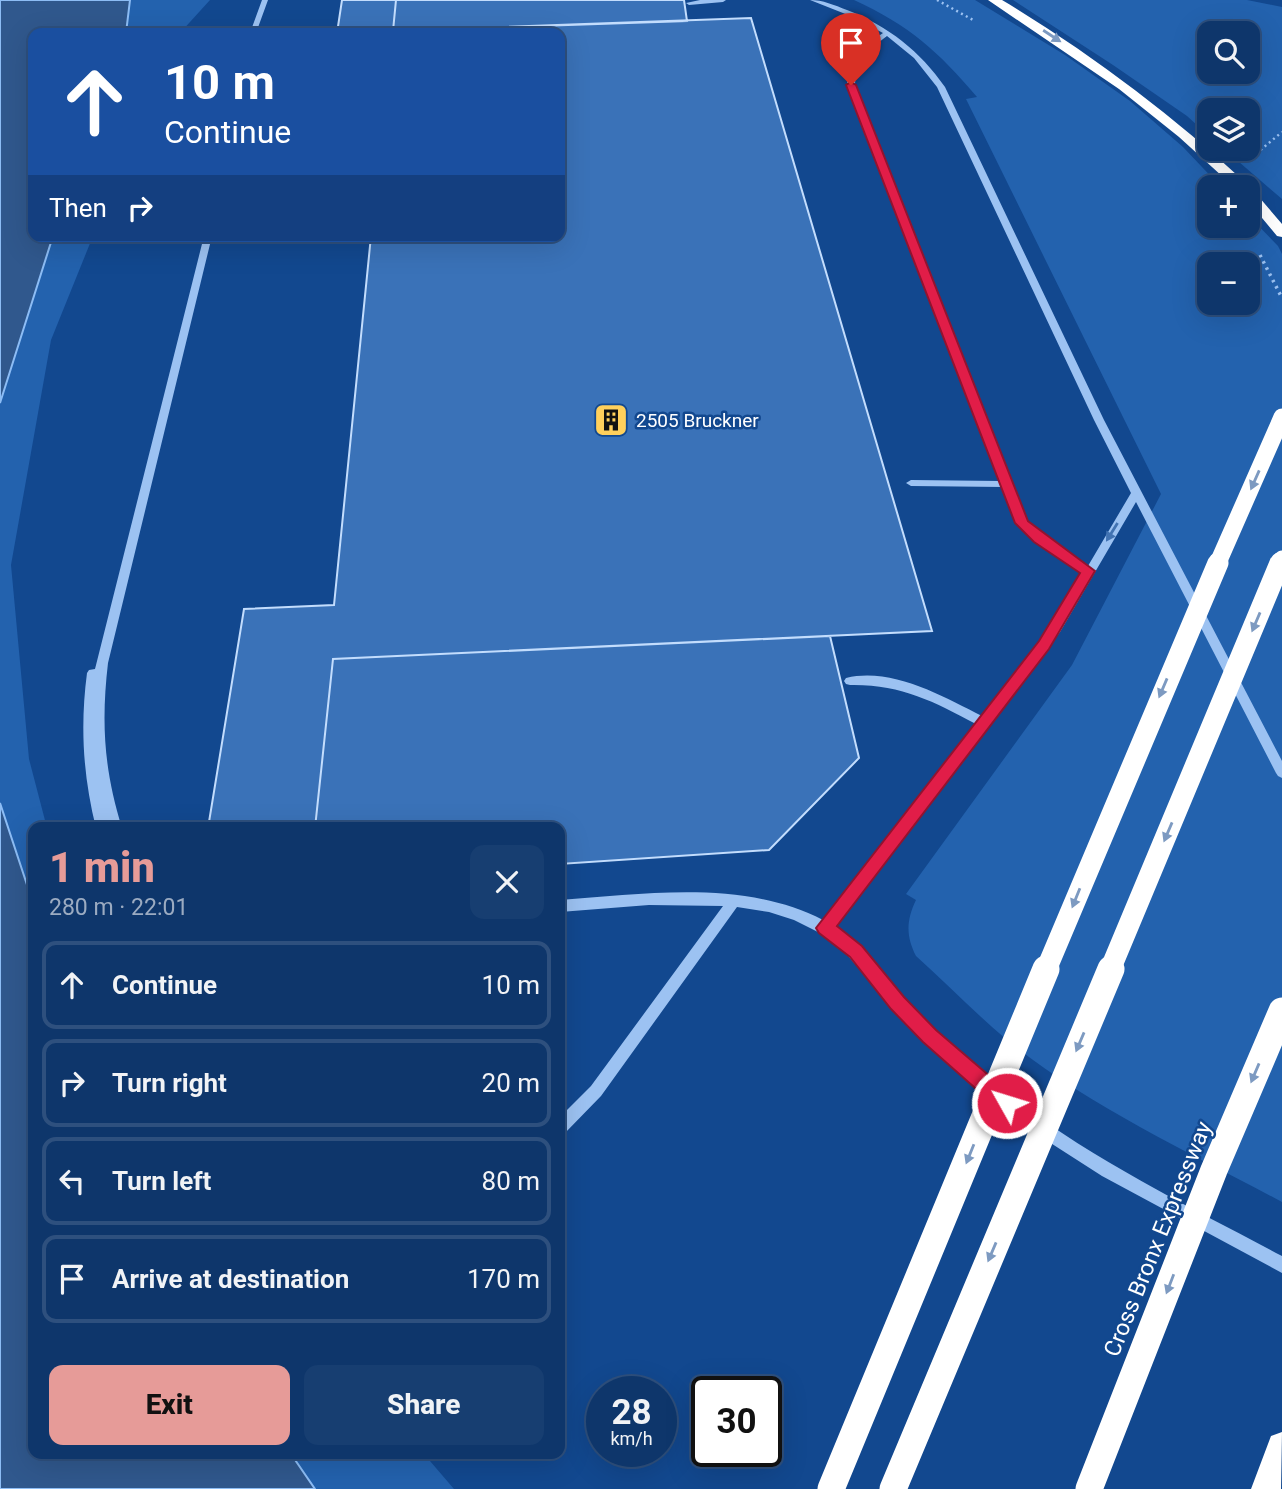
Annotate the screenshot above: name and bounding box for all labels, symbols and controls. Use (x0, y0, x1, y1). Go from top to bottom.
pin (821, 13, 881, 85)
map controls (1197, 21, 1260, 315)
button: search (1197, 21, 1260, 84)
icon: arrive (832, 24, 870, 62)
one-way arrow (1042, 29, 1062, 42)
text: 10 m (164, 54, 275, 111)
icon: ahead (49, 56, 140, 147)
button: layers (1197, 98, 1260, 161)
text: Continue (164, 113, 291, 151)
button: + (1197, 175, 1260, 238)
icon: right (121, 189, 159, 227)
text: Then (49, 193, 107, 223)
button: − (1197, 252, 1260, 315)
building icon: 2505 Bruckner (592, 401, 630, 439)
place label: 2505 Bruckner (636, 409, 759, 432)
one-way arrow (1249, 470, 1261, 490)
one-way arrow (1106, 522, 1119, 541)
one-way arrow (1250, 612, 1261, 633)
one-way arrow (1157, 678, 1168, 699)
one-way arrow (1162, 822, 1173, 843)
text: 1 min (49, 843, 155, 892)
button: close (470, 845, 544, 919)
one-way arrow (1070, 888, 1081, 909)
text: 280 m · 22:01 (49, 894, 188, 921)
icon: ahead (53, 966, 91, 1004)
text: Continue (112, 970, 217, 1000)
text: 10 m (482, 970, 540, 1000)
one-way arrow (1074, 1032, 1086, 1052)
one-way arrow (1249, 1063, 1260, 1084)
icon: right (53, 1064, 91, 1102)
position arrow (970, 1066, 1044, 1140)
text: Turn right (112, 1068, 227, 1098)
text: 20 m (482, 1068, 540, 1098)
street label: Cross Bronx Expressway (1098, 1117, 1218, 1361)
one-way arrow (964, 1143, 975, 1164)
icon: left (53, 1162, 91, 1200)
text: Turn left (112, 1166, 211, 1196)
text: 80 m (482, 1166, 540, 1196)
one-way arrow (986, 1242, 998, 1262)
icon: arrive (53, 1260, 91, 1298)
text: Arrive at destination (112, 1264, 349, 1294)
text: 170 m (467, 1264, 540, 1294)
one-way arrow (1164, 1274, 1175, 1295)
button: Exit (49, 1365, 290, 1445)
button: Share (304, 1365, 544, 1445)
speed limit sign: 30 (691, 1376, 782, 1467)
text: 28 (611, 1392, 652, 1433)
text: km/h (610, 1428, 653, 1449)

